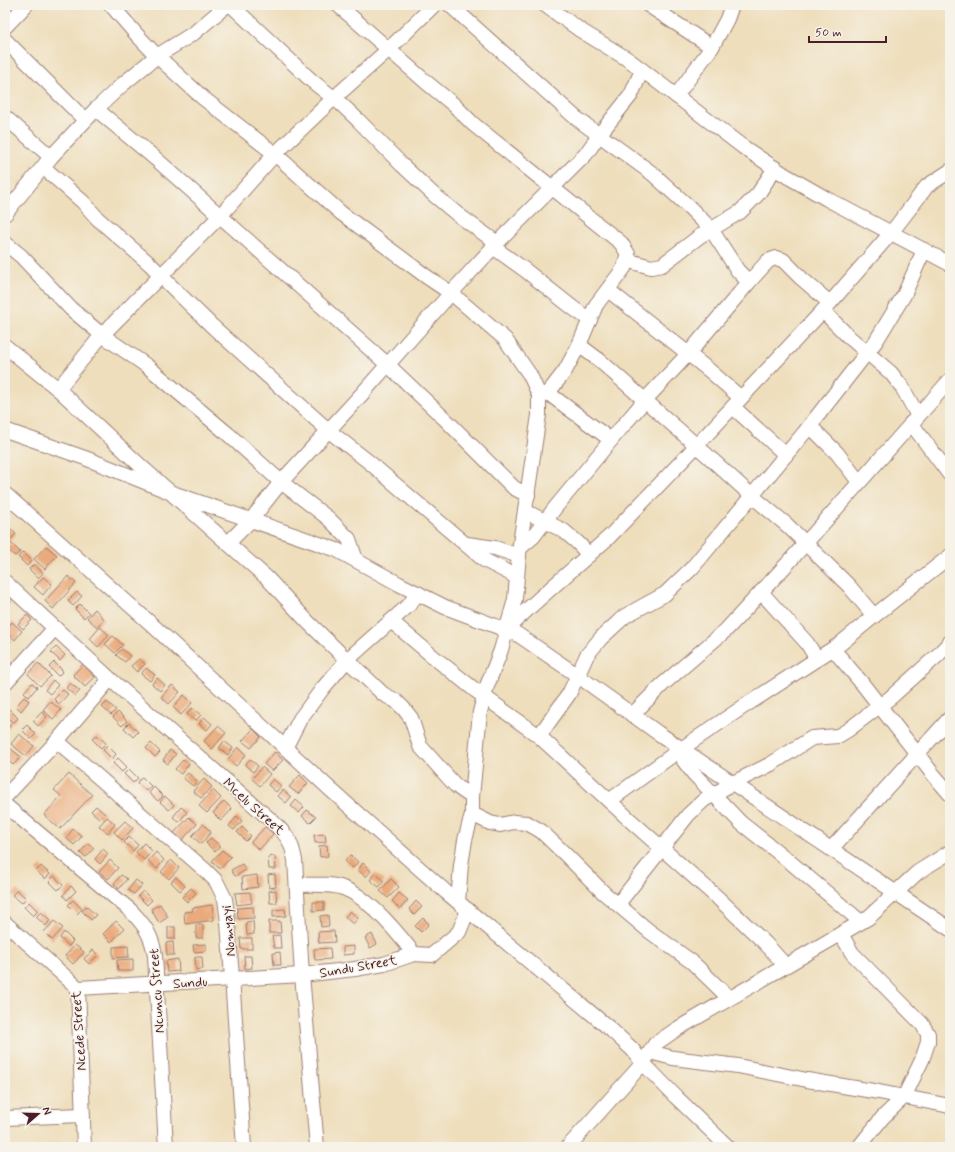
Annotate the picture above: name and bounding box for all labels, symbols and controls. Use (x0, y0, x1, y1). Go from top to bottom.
scale bar (809, 18, 886, 44)
text: 50 m (815, 25, 842, 41)
street label: Mcelu Street (219, 774, 289, 840)
street label: Nomyayi (218, 905, 240, 957)
street label: Ncuncu Street (145, 948, 169, 1034)
street label: Sundu Street (318, 951, 399, 983)
street label: Sundu (172, 973, 208, 993)
street label: Ncede Street (67, 990, 91, 1072)
north arrow (18, 1094, 58, 1134)
text: N (39, 1105, 54, 1117)

